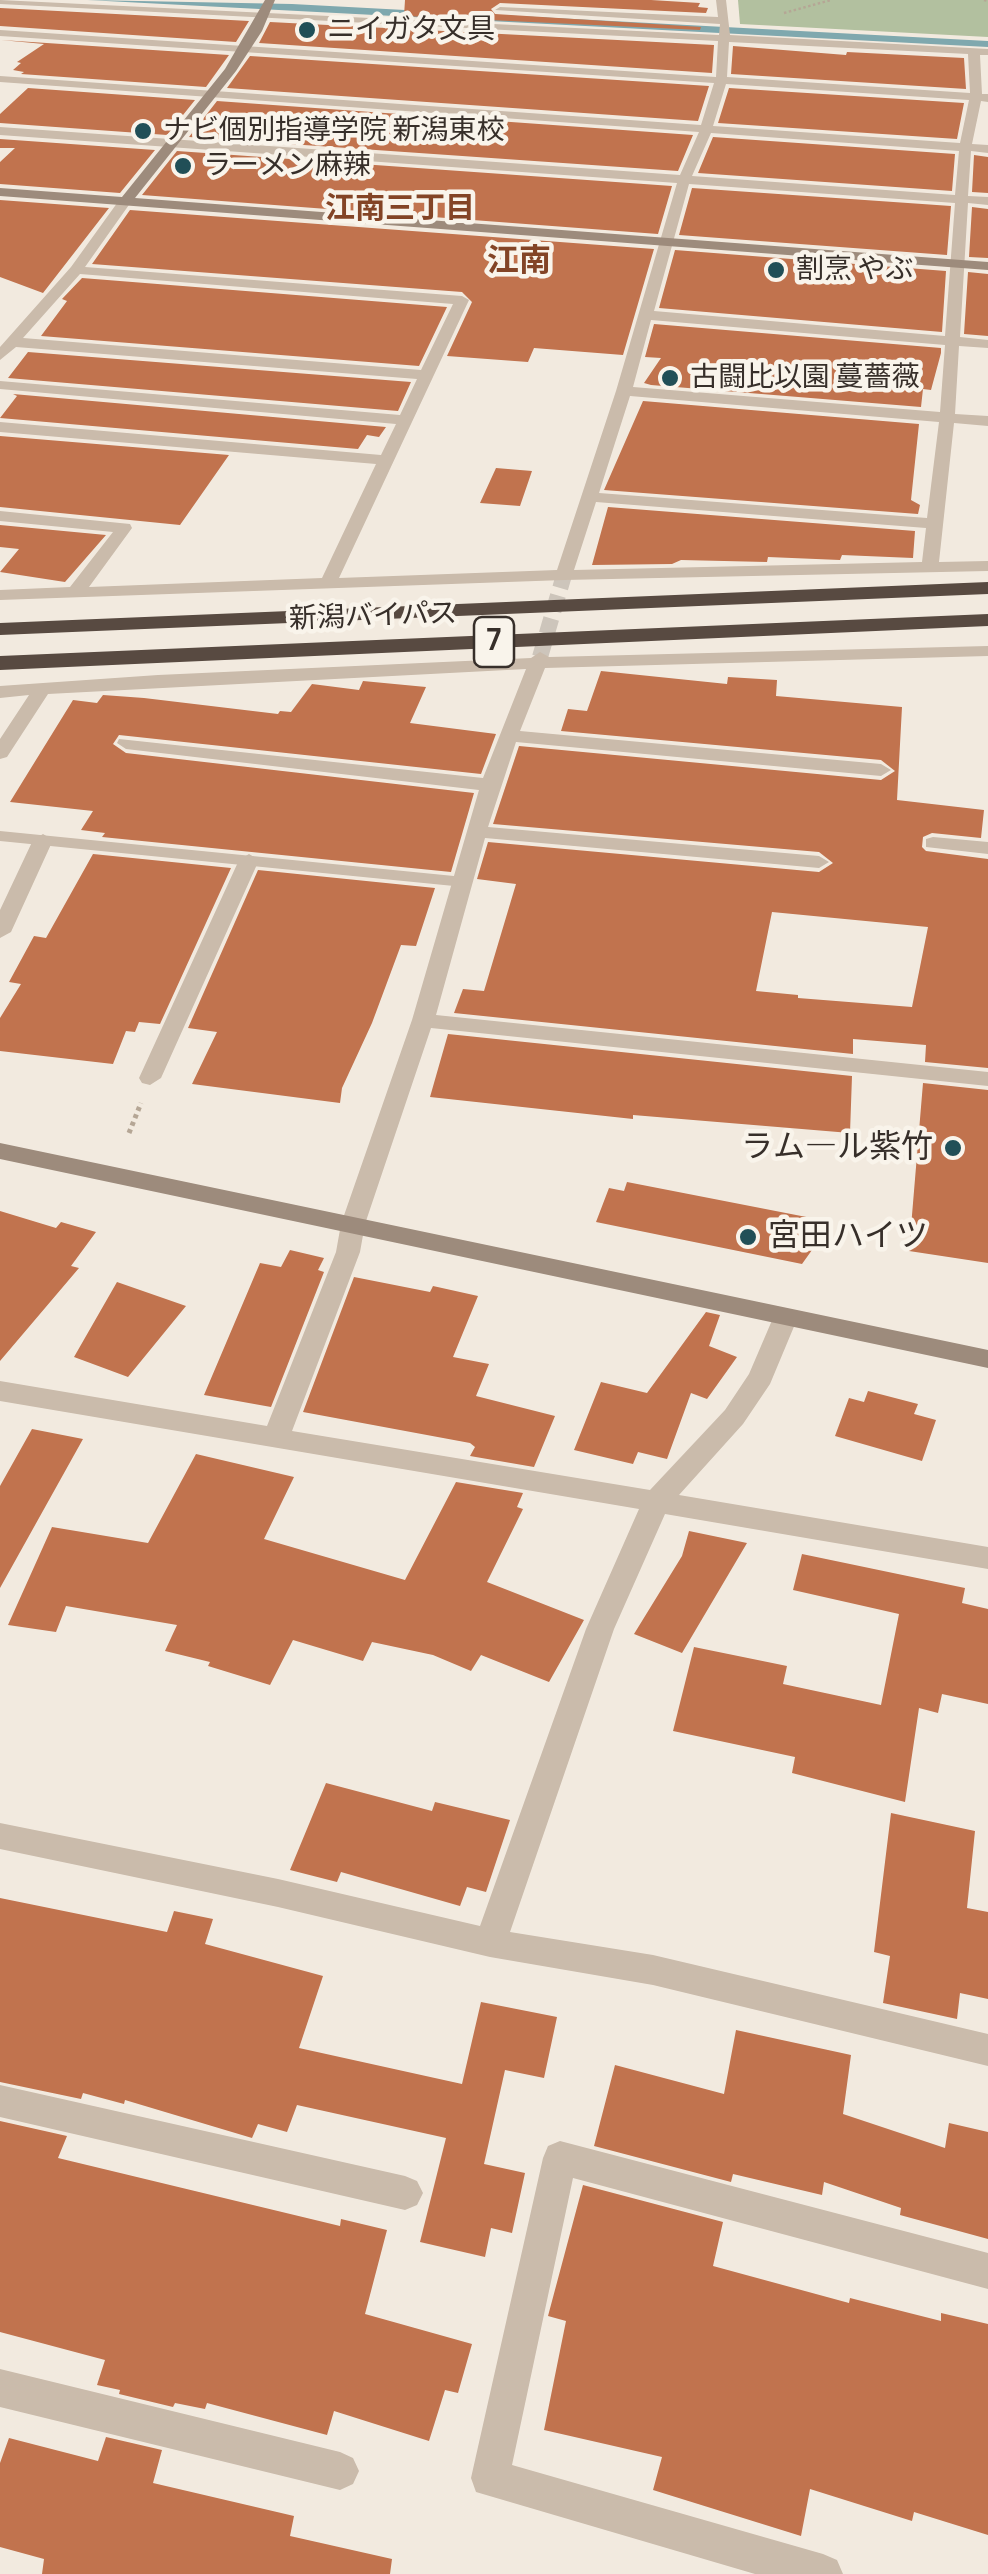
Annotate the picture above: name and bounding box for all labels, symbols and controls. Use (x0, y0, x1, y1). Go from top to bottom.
place label: ニイガタ文具 (327, 13, 495, 47)
marker: ニイガタ文具 (296, 19, 318, 41)
place label: ナビ個別指導学院 新潟東校 (163, 114, 505, 148)
marker: ナビ個別指導学院 新潟東校 (132, 120, 154, 142)
place label: ラーメン麻辣 (203, 149, 371, 183)
marker: ラーメン麻辣 (172, 155, 194, 177)
district label: 江南三丁目 (325, 192, 475, 228)
district label: 江南 (487, 243, 551, 281)
place label: 割烹 やぶ (796, 253, 914, 287)
marker: 割烹 やぶ (765, 259, 787, 281)
place label: 古闘比以園 蔓薔薇 (690, 361, 920, 395)
marker: 古闘比以園 蔓薔薇 (659, 367, 681, 389)
street label: 新潟バイパス (288, 597, 458, 637)
road number: 7 (474, 617, 514, 667)
place label: ラム―ル紫竹 (741, 1129, 933, 1167)
marker: ラム―ル紫竹 (942, 1137, 964, 1159)
place label: 宮田ハイツ (768, 1218, 928, 1256)
marker: 宮田ハイツ (737, 1226, 759, 1248)

